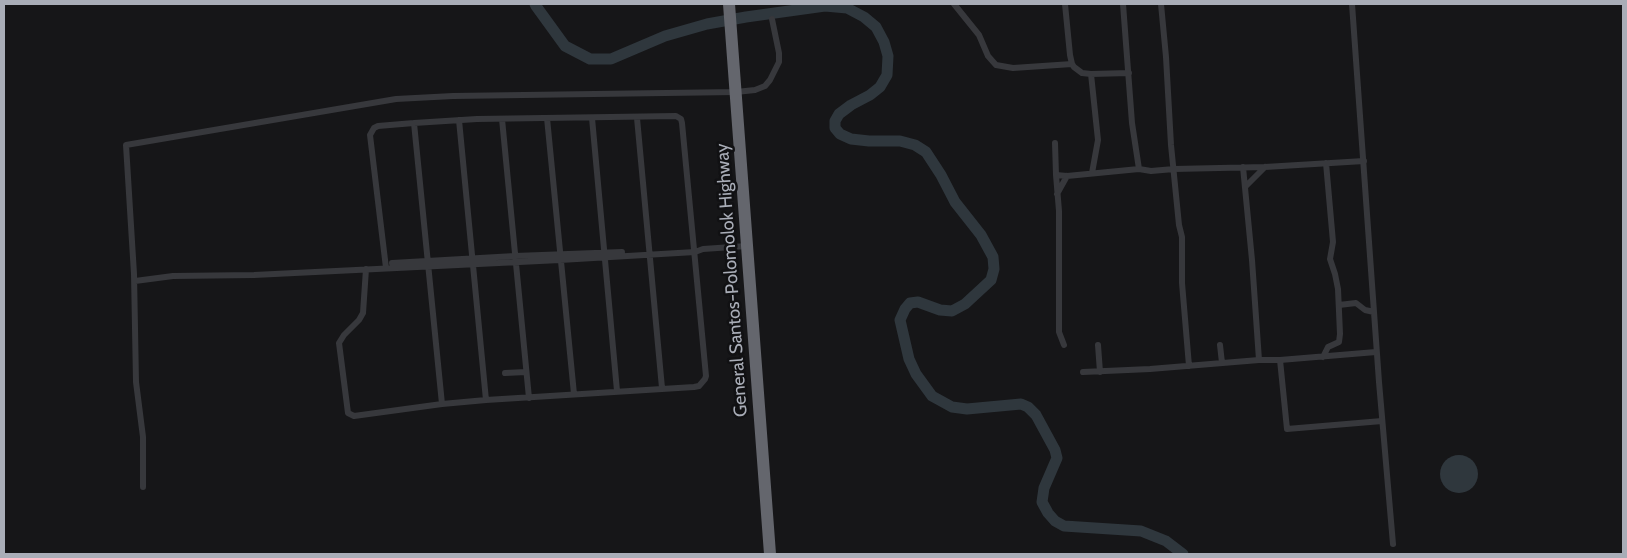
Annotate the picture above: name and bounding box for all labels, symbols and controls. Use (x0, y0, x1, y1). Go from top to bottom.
street label: General Santos-Polomolok Highway (712, 142, 752, 418)

